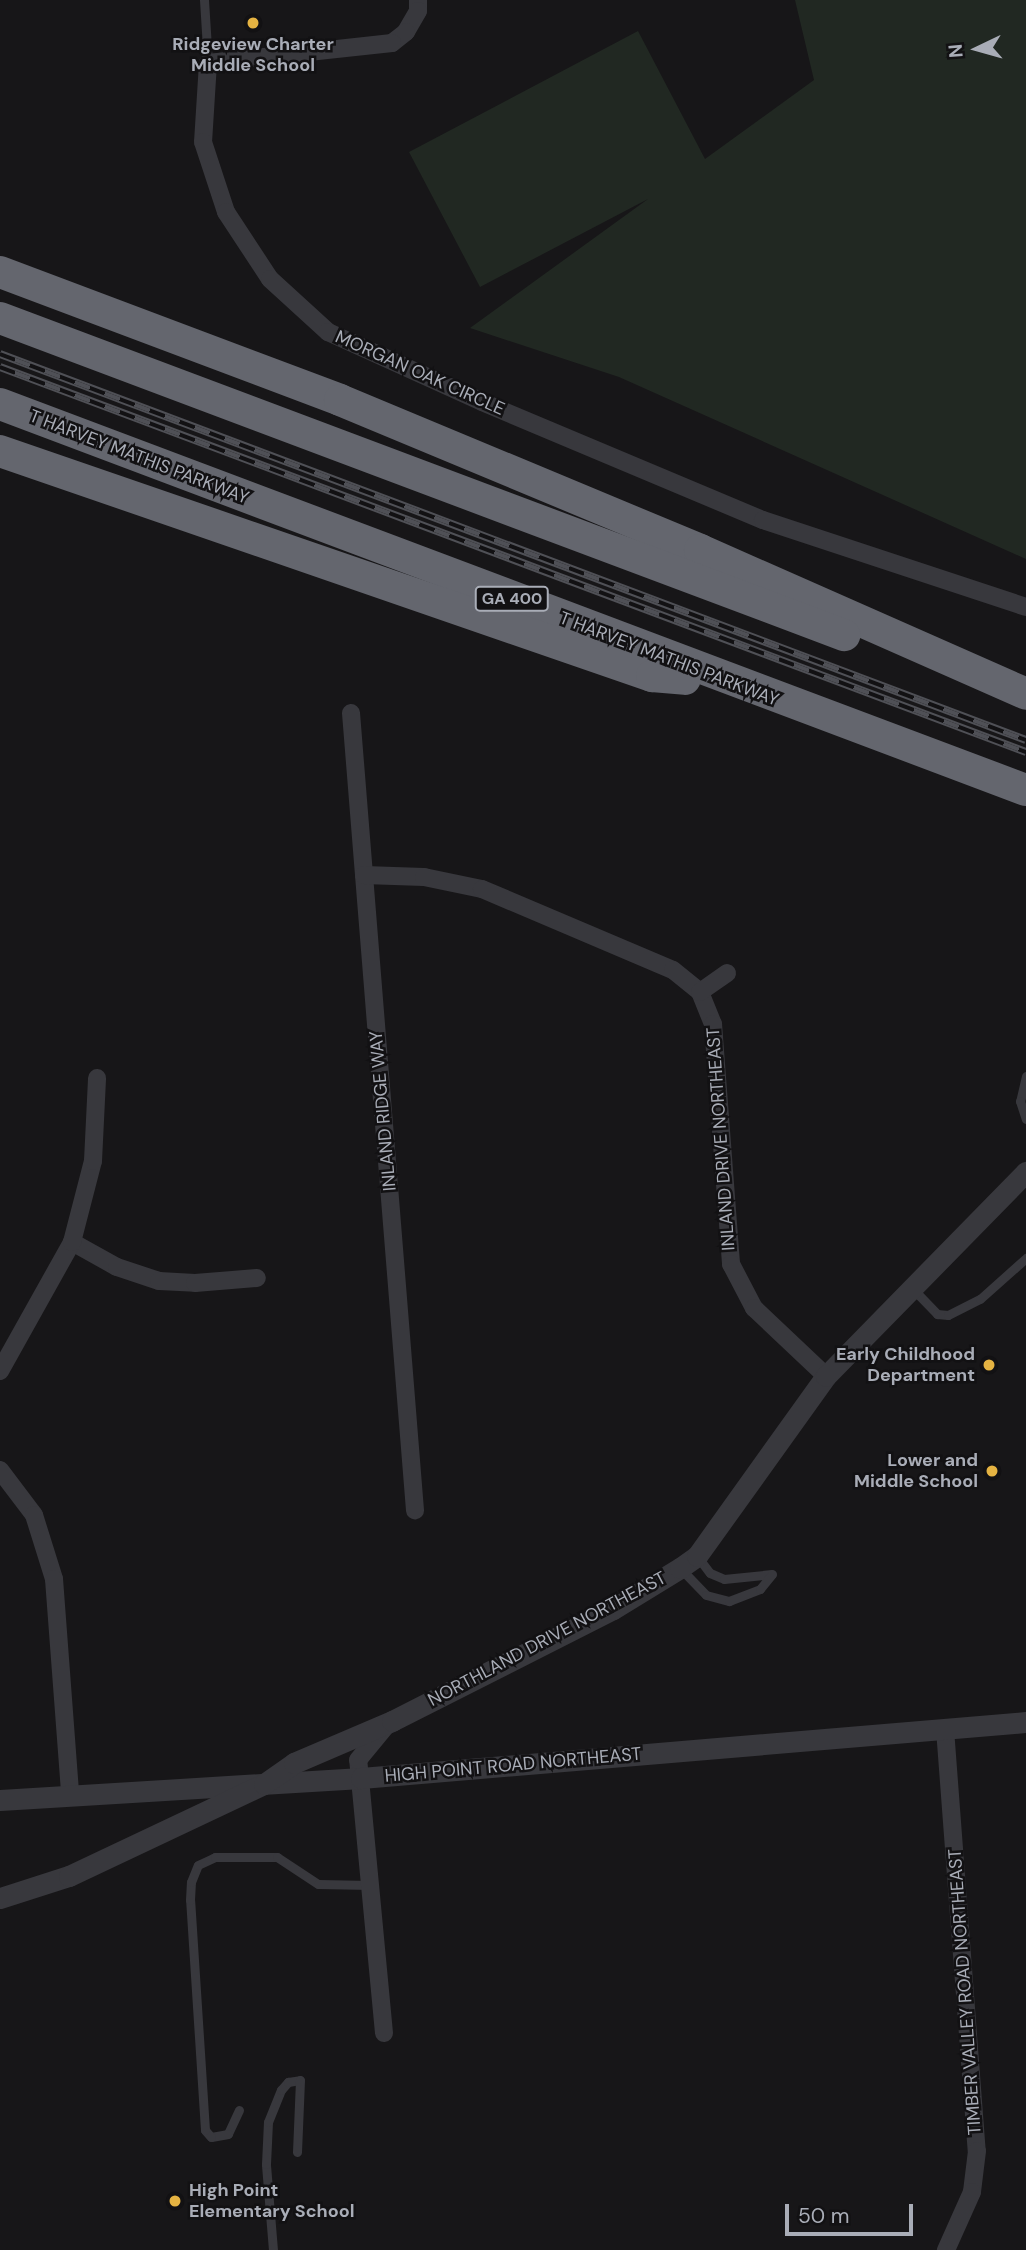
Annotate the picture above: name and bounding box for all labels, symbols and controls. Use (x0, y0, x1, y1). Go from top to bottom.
north arrow (942, 14, 1012, 84)
marker: Ridgeview Charter Middle School (245, 15, 261, 31)
place label: Ridgeview Charter Middle School (172, 34, 334, 76)
text: N (943, 43, 969, 59)
street label: MORGAN OAK CIRCLE (332, 326, 508, 420)
street label: T HARVEY MATHIS PARKWAY (26, 405, 252, 509)
road number: GA 400 (474, 586, 550, 612)
street label: T HARVEY MATHIS PARKWAY (556, 607, 782, 711)
street label: INLAND DRIVE NORTHEAST (702, 1027, 740, 1251)
street label: INLAND RIDGE WAY (365, 1030, 401, 1192)
place label: Early Childhood Department (836, 1344, 975, 1386)
marker: Early Childhood Department (981, 1357, 997, 1373)
place label: Lower and Middle School (854, 1450, 978, 1492)
marker: Lower and Middle School (984, 1463, 1000, 1479)
street label: NORTHLAND DRIVE NORTHEAST (424, 1567, 670, 1711)
street label: HIGH POINT ROAD NORTHEAST (384, 1743, 642, 1787)
street label: TIMBER VALLEY ROAD NORTHEAST (944, 1848, 986, 2136)
place label: High Point Elementary School (189, 2180, 355, 2222)
scale bar (788, 2190, 916, 2234)
marker: High Point Elementary School (167, 2193, 183, 2209)
text: 50 m (798, 2202, 849, 2230)

